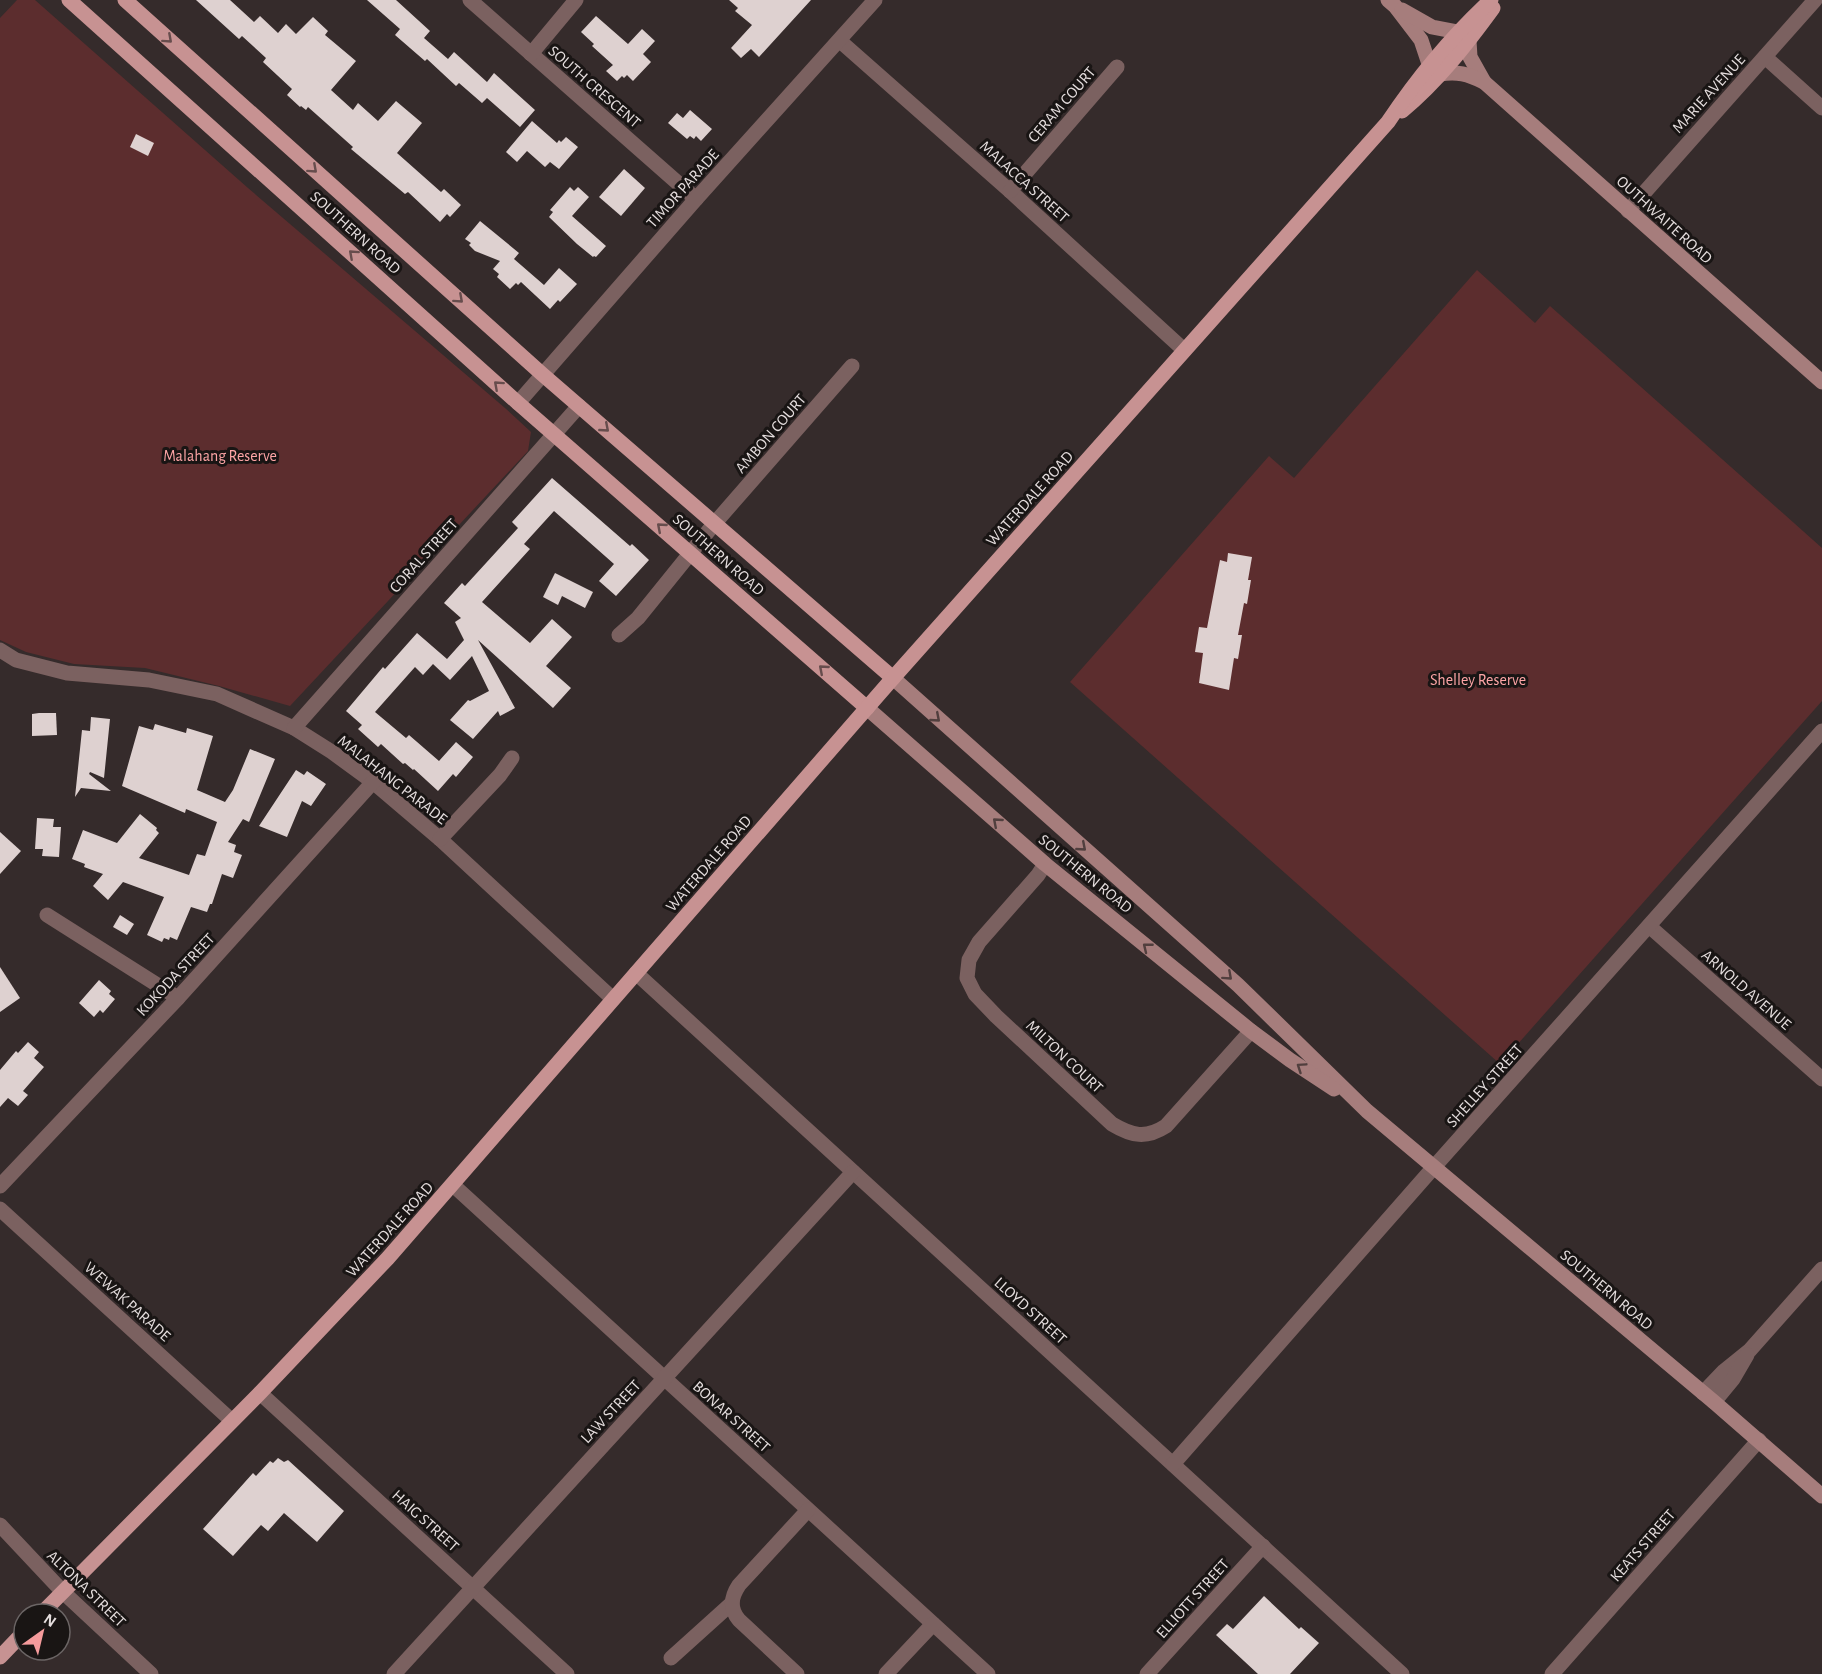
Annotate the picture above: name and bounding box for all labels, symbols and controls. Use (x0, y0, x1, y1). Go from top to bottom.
one-way arrow (161, 32, 172, 43)
street label: SOUTH CRESCENT (545, 43, 644, 131)
street label: MARIE AVENUE (1669, 51, 1748, 136)
street label: CERAM COURT (1025, 64, 1099, 145)
street label: MALACCA STREET (977, 138, 1072, 226)
street label: TIMOR PARADE (644, 146, 722, 231)
one-way arrow (307, 162, 317, 173)
street label: OUTHWAITE ROAD (1614, 173, 1715, 267)
street label: SOUTHERN ROAD (307, 188, 403, 277)
one-way arrow (349, 250, 360, 261)
one-way arrow (452, 292, 462, 303)
one-way arrow (494, 381, 505, 392)
street label: AMBON COURT (732, 391, 809, 476)
one-way arrow (598, 421, 609, 432)
park label: Malahang Reserve (163, 448, 277, 464)
street label: WATERDALE ROAD (983, 448, 1076, 549)
street label: SOUTHERN ROAD (670, 511, 767, 598)
street label: CORAL STREET (387, 516, 461, 596)
one-way arrow (657, 523, 668, 534)
one-way arrow (819, 665, 830, 676)
park label: Shelley Reserve (1430, 672, 1526, 689)
one-way arrow (929, 711, 940, 722)
street label: MALAHANG PARADE (335, 732, 450, 827)
street label: WATERDALE ROAD (663, 813, 755, 915)
one-way arrow (993, 818, 1004, 829)
street label: SOUTHERN ROAD (1036, 831, 1135, 916)
one-way arrow (1075, 840, 1086, 851)
street label: KOKODA STREET (134, 930, 218, 1019)
one-way arrow (1143, 943, 1154, 954)
street label: ARNOLD AVENUE (1699, 947, 1794, 1033)
one-way arrow (1221, 969, 1232, 980)
street label: MILTON COURT (1023, 1017, 1106, 1096)
street label: SHELLEY STREET (1443, 1041, 1526, 1130)
one-way arrow (1296, 1063, 1307, 1074)
street label: WATERDALE ROAD (343, 1179, 436, 1280)
street label: SOUTHERN ROAD (1557, 1247, 1656, 1333)
street label: WEWAK PARADE (81, 1259, 174, 1345)
street label: LLOYD STREET (991, 1274, 1070, 1347)
street label: LAW STREET (578, 1377, 644, 1446)
street label: BONAR STREET (690, 1378, 773, 1455)
street label: HAIG STREET (389, 1487, 462, 1555)
street label: KEATS STREET (1607, 1506, 1678, 1585)
street label: ALTONA STREET (43, 1545, 131, 1631)
street label: ELLIOTT STREET (1153, 1556, 1232, 1641)
north arrow (12, 1602, 72, 1662)

